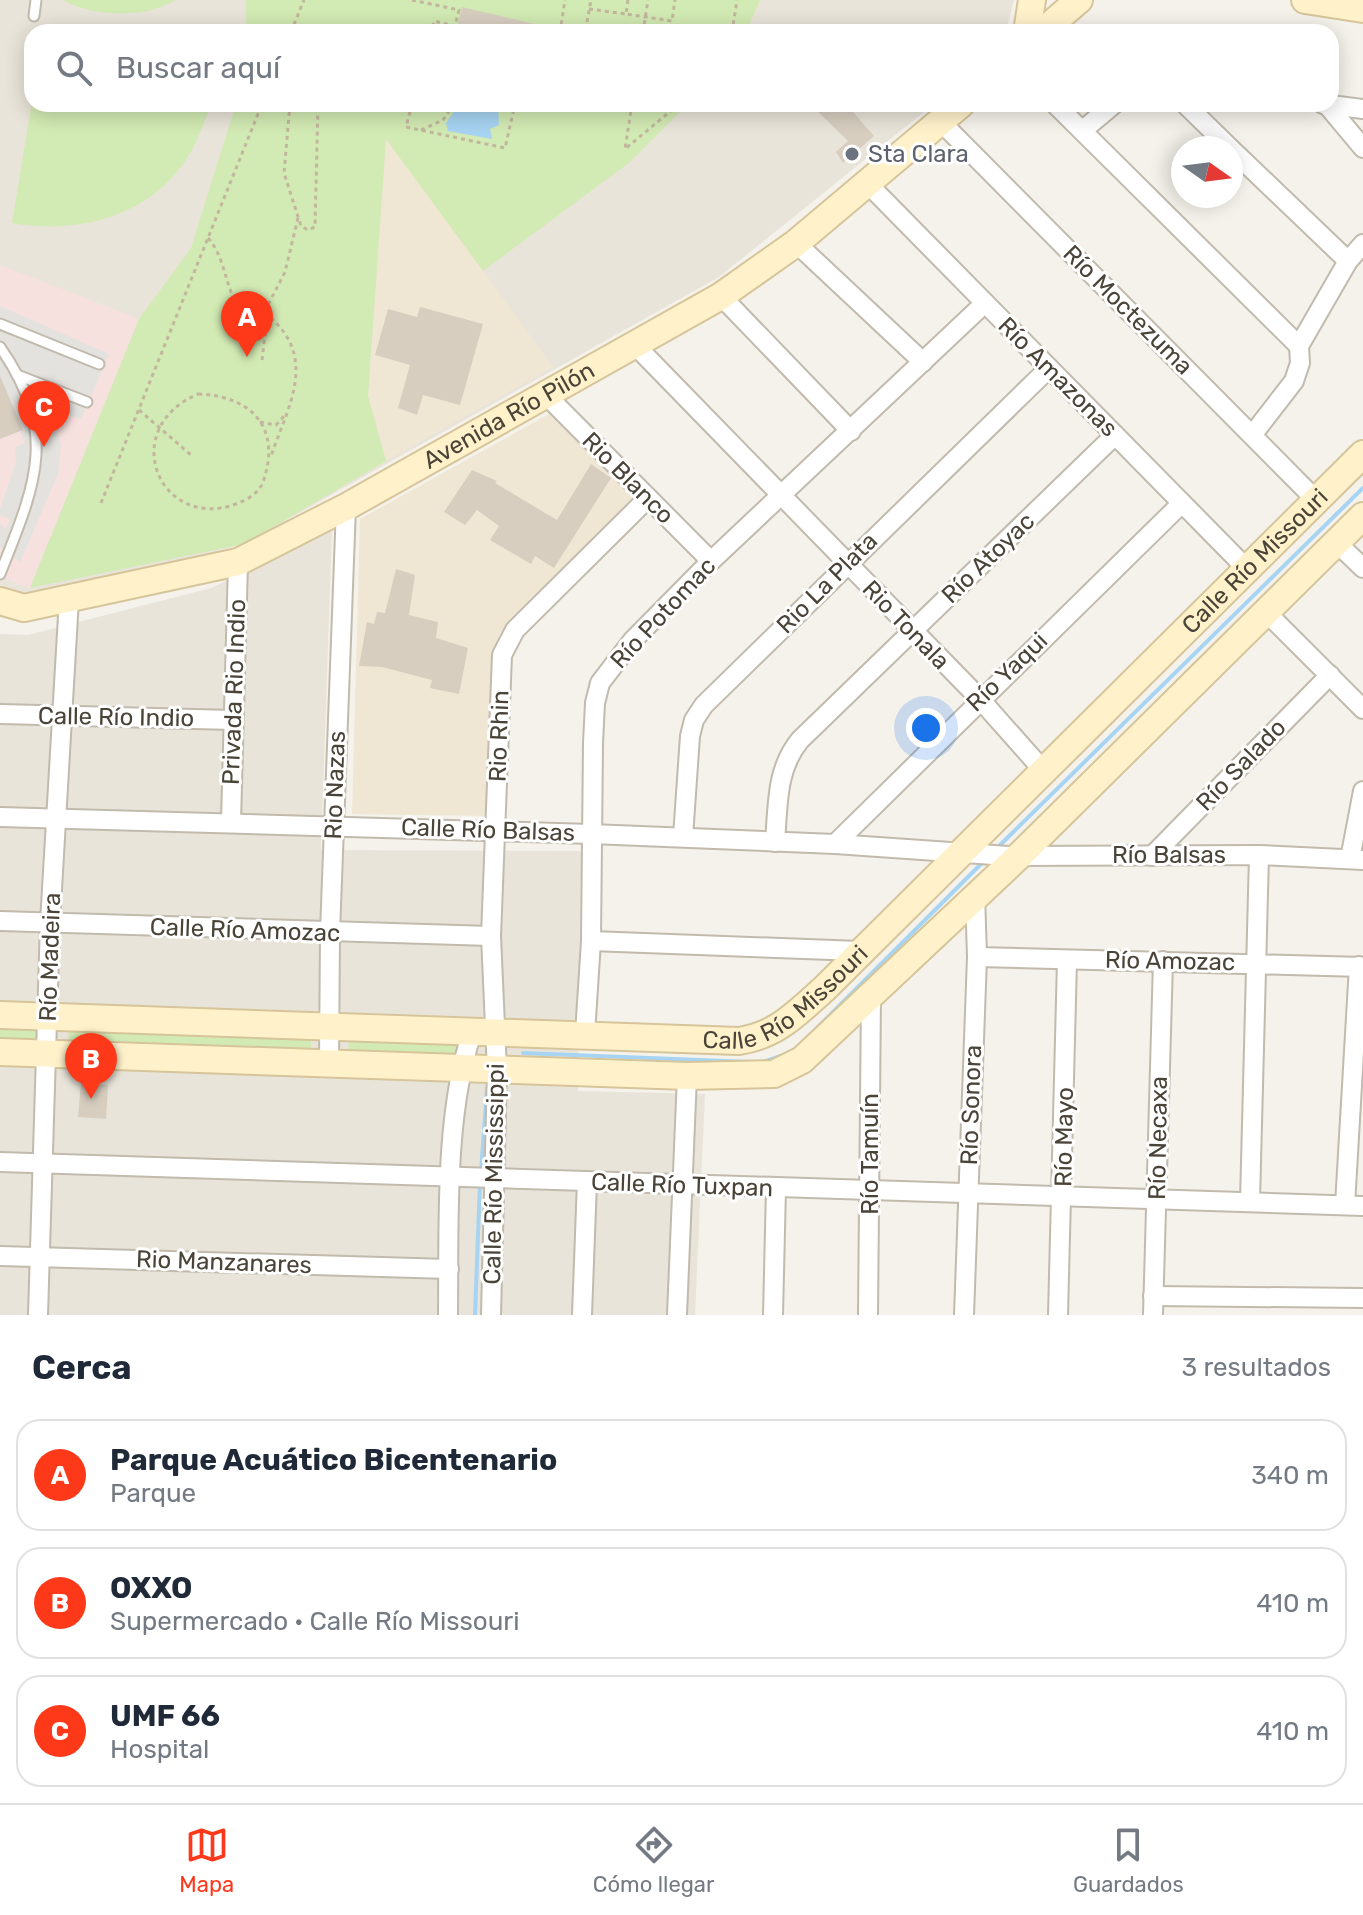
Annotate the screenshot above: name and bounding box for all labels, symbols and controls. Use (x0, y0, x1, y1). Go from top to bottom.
search box (24, 24, 1339, 112)
icon: search (52, 46, 96, 90)
text: Buscar aquí (116, 50, 280, 86)
north arrow (1171, 136, 1243, 208)
place label: Sta Clara (868, 140, 969, 168)
marker: Sta Clara (843, 145, 861, 163)
street label: Río Moctezuma (1058, 240, 1198, 380)
pin: A (221, 291, 273, 357)
street label: Río Amazonas (993, 312, 1123, 442)
street label: Avenida Río Pilón (418, 356, 599, 475)
pin: C (18, 381, 70, 447)
street label: Rio Blanco (576, 426, 680, 530)
street label: Calle Río Missouri (1176, 483, 1334, 640)
street label: Río Atoyac (936, 507, 1040, 609)
street label: Rio La Plata (771, 527, 883, 639)
street label: Río Potomac (605, 552, 721, 674)
street label: Rio Tonala (857, 575, 955, 675)
street label: Privada Rio Indio (217, 599, 251, 785)
street label: Río Yaqui (961, 627, 1053, 717)
street label: Rio Rhin (483, 690, 515, 782)
street label: Calle Río Indio (38, 702, 194, 732)
your location (906, 708, 946, 748)
street label: Río Salado (1190, 713, 1292, 817)
street label: Rio Nazas (319, 730, 351, 840)
street label: Calle Río Balsas (400, 813, 576, 847)
street label: Río Balsas (1112, 841, 1226, 869)
street label: Río Madeira (34, 892, 66, 1022)
street label: Calle Río Amozac (149, 913, 341, 947)
street label: Calle Río Missouri (702, 940, 874, 1055)
street label: Río Amozac (1105, 946, 1235, 976)
pin: B (65, 1033, 117, 1099)
street label: Río Sonora (955, 1044, 987, 1166)
street label: Calle Río Mississippi (478, 1063, 510, 1285)
street label: Río Necaxa (1143, 1076, 1173, 1200)
street label: Río Mayo (1049, 1087, 1079, 1187)
street label: Río Tamuín (856, 1093, 884, 1215)
street label: Calle Río Tuxpan (590, 1168, 774, 1202)
street label: Rio Manzanares (136, 1245, 312, 1279)
text: Cerca (32, 1347, 131, 1388)
text: 3 resultados (1181, 1352, 1331, 1383)
text: Parque Acuático Bicentenario (110, 1442, 557, 1478)
text: A (51, 1460, 69, 1491)
text: 340 m (1251, 1460, 1329, 1491)
text: Parque (110, 1478, 196, 1509)
text: OXXO (110, 1570, 192, 1606)
text: B (51, 1588, 69, 1619)
text: 410 m (1256, 1588, 1329, 1619)
text: Supermercado · Calle Río Missouri (110, 1606, 520, 1637)
text: UMF 66 (110, 1698, 220, 1734)
text: C (51, 1716, 69, 1747)
text: 410 m (1256, 1716, 1329, 1747)
text: Hospital (110, 1734, 209, 1765)
tab: Mapa (179, 1823, 234, 1898)
tab: Cómo llegar (593, 1823, 714, 1898)
tab: Guardados (1073, 1823, 1184, 1898)

